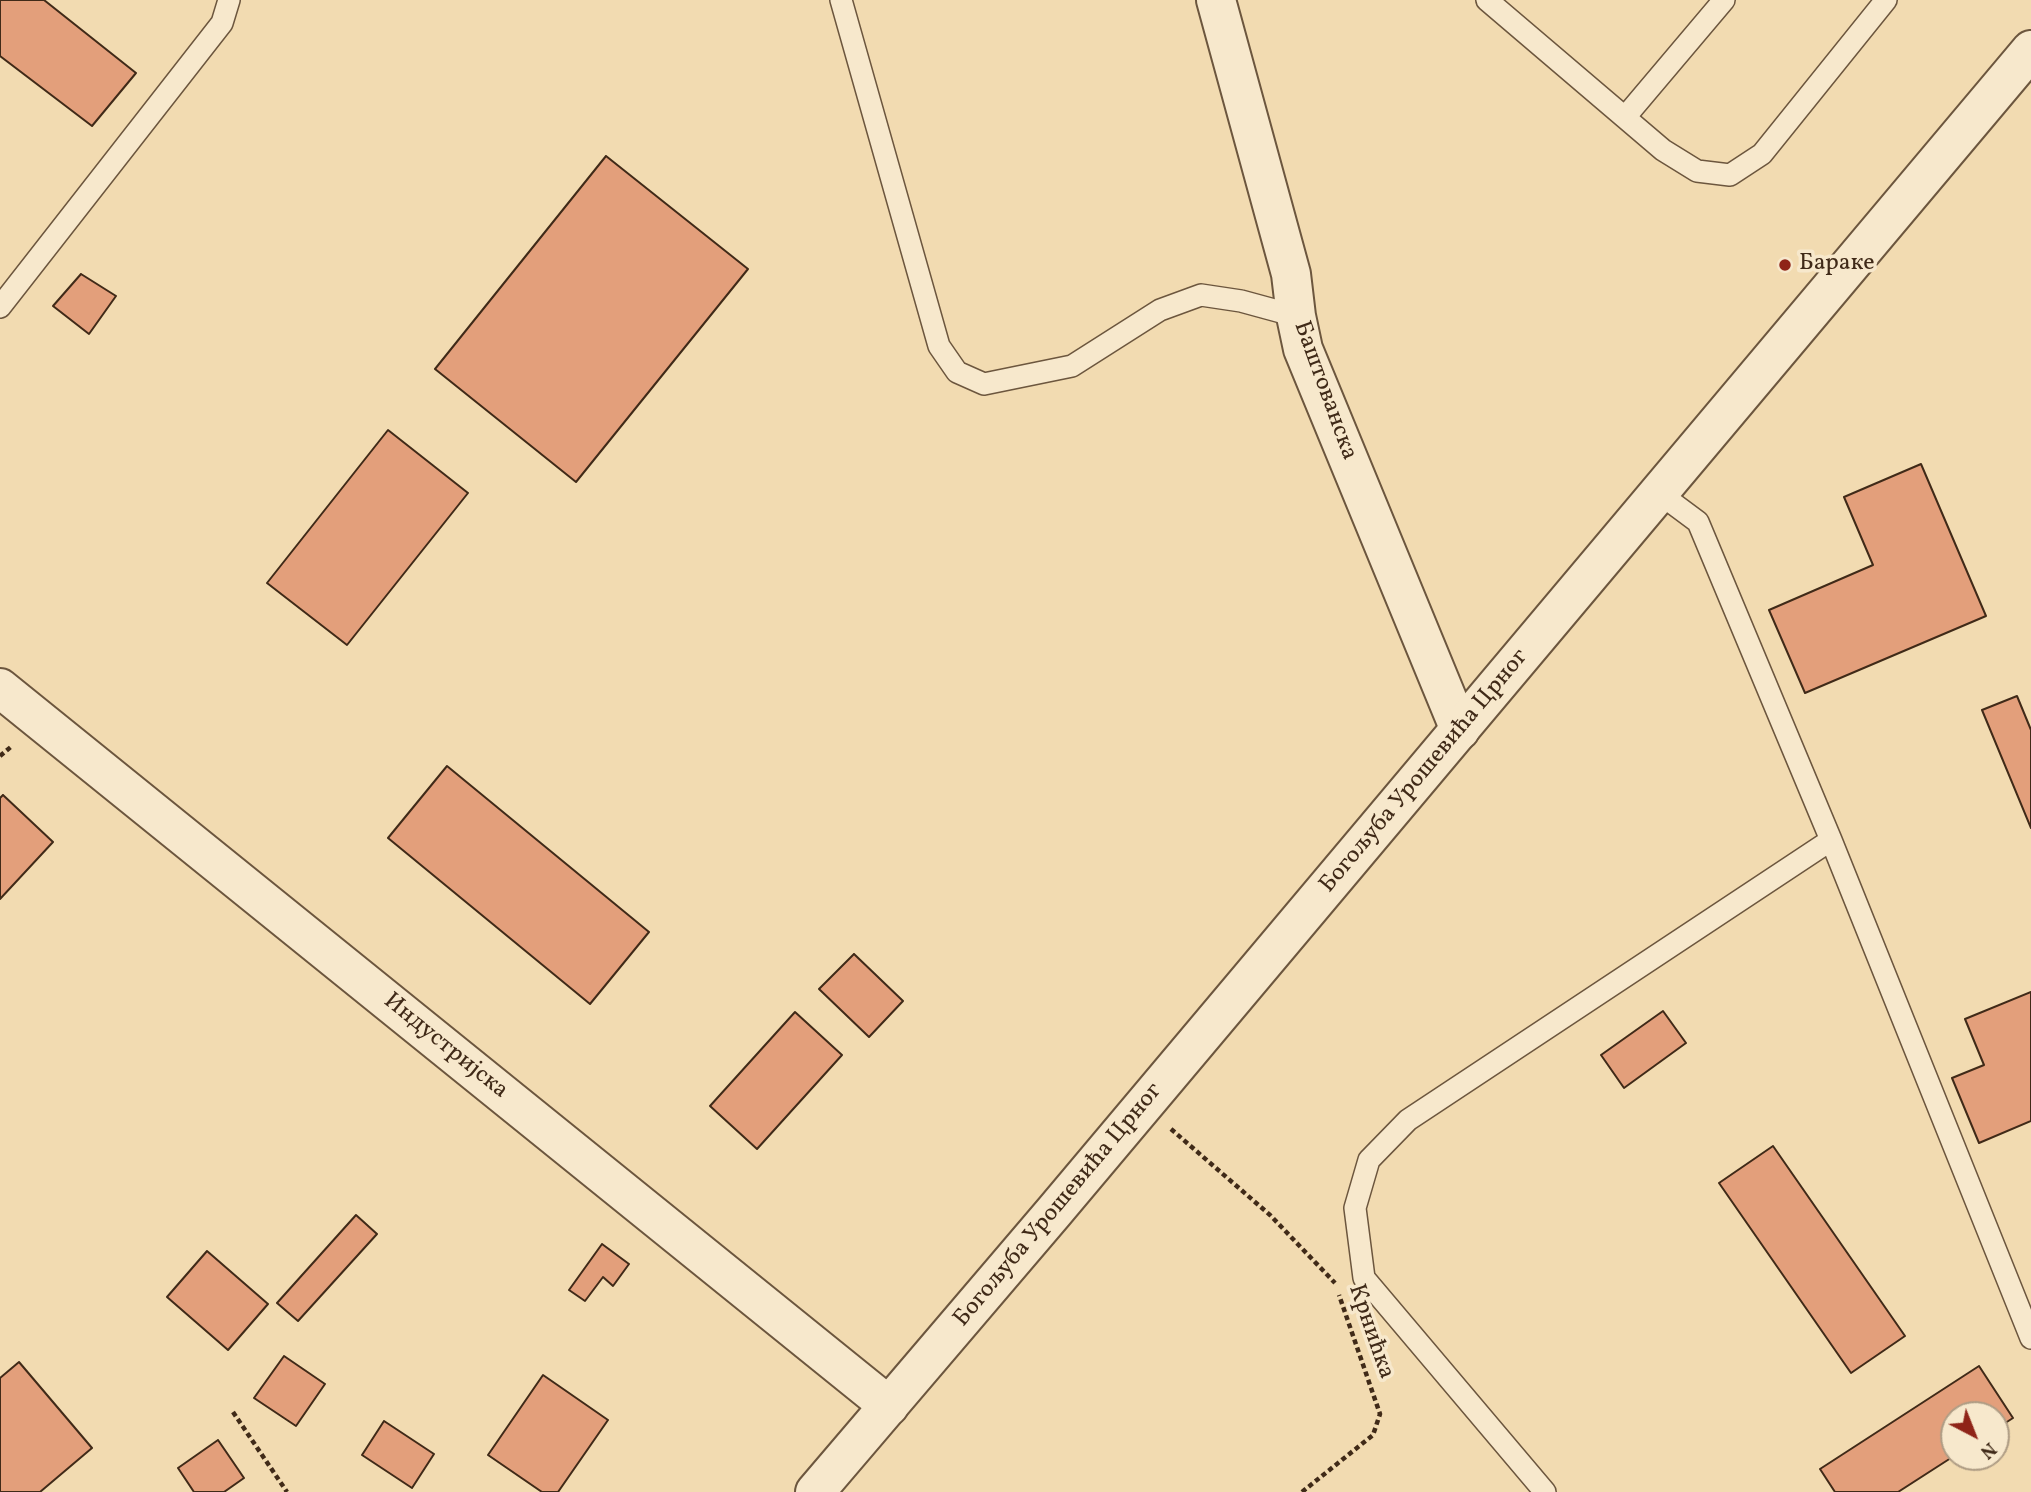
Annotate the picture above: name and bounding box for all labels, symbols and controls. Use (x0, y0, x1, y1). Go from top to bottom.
place label: Бараке (1799, 251, 1875, 279)
marker: Бараке (1777, 257, 1793, 273)
street label: Баштованска (1286, 318, 1362, 464)
street label: Богољуба Урошевића Црног (1315, 644, 1535, 900)
street label: Индустријска (377, 988, 513, 1106)
street label: Богољуба Урошевића Црног (949, 1078, 1169, 1334)
street label: Крнићка (1340, 1281, 1400, 1383)
north arrow (1940, 1401, 2010, 1471)
text: N (1974, 1436, 2002, 1464)

